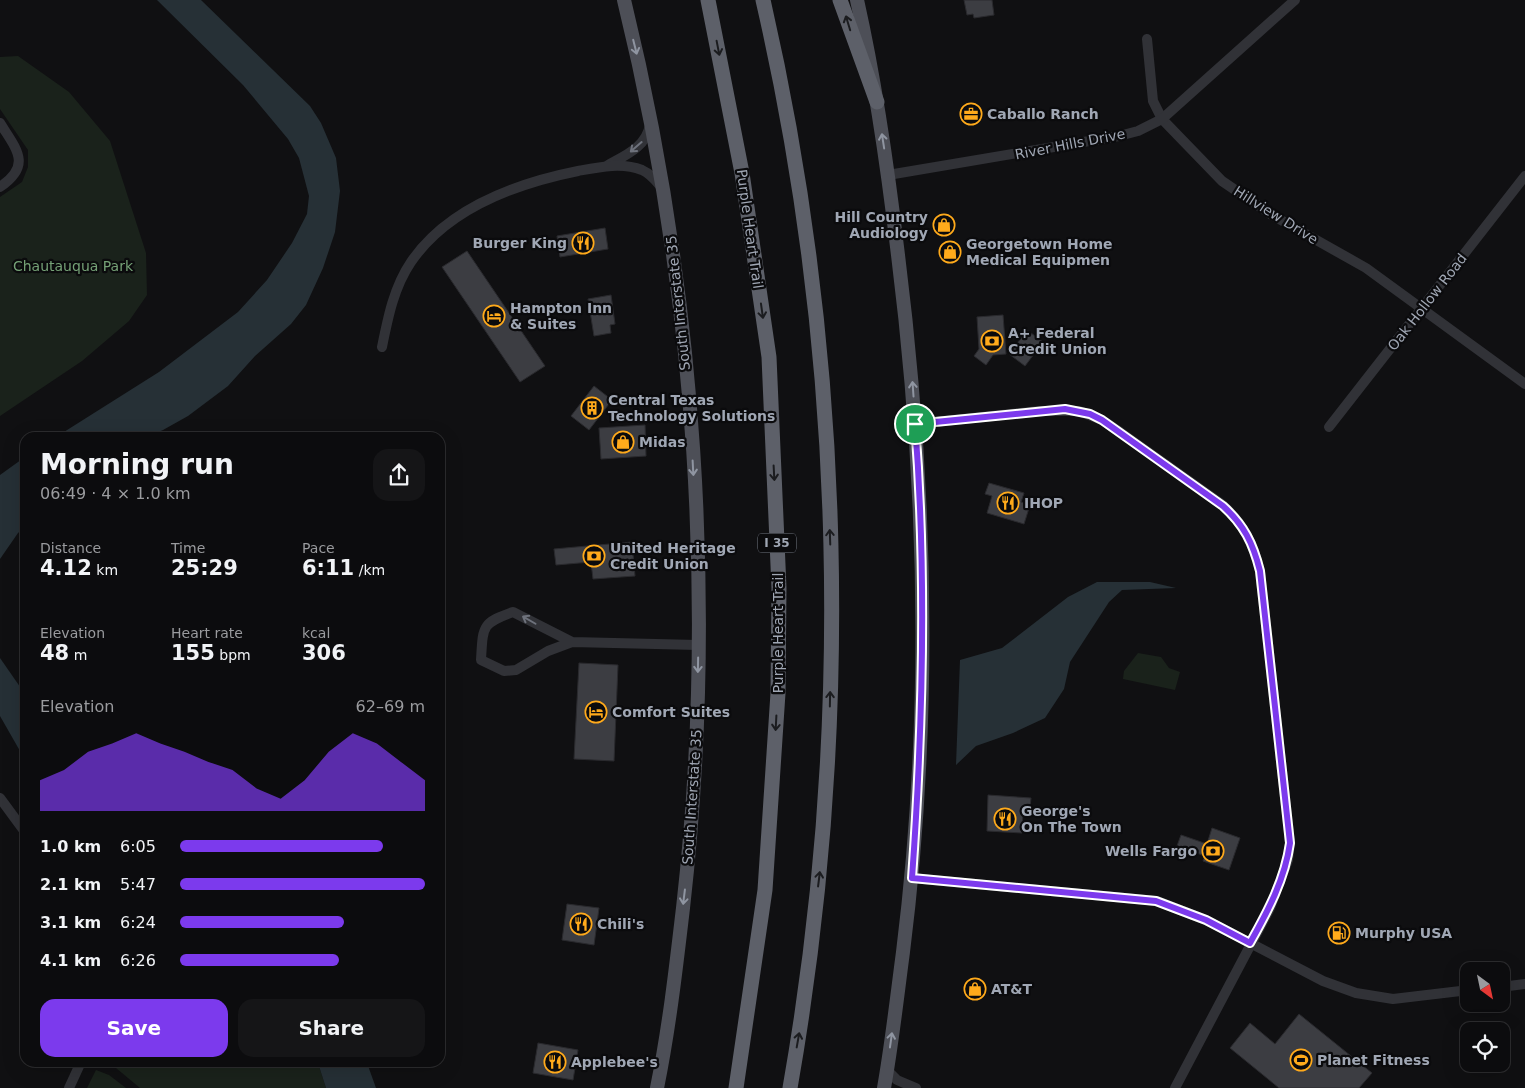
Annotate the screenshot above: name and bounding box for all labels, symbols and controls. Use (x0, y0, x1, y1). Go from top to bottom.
one-way arrow (843, 16, 853, 32)
one-way arrow (631, 39, 641, 55)
one-way arrow (713, 39, 723, 55)
office icon: Caballo Ranch (959, 102, 983, 126)
place label: Caballo Ranch (987, 106, 1099, 122)
street label: River Hills Drive (1014, 125, 1126, 163)
one-way arrow (878, 133, 888, 149)
one-way arrow (630, 141, 643, 153)
street label: Purple Heart Trail (734, 168, 766, 290)
street label: Hillview Drive (1231, 183, 1321, 247)
place label: Hill Country Audiology (834, 209, 928, 241)
shop icon: Hill Country Audiology (932, 213, 956, 237)
restaurant icon: Burger King (571, 231, 595, 255)
place label: Burger King (473, 235, 567, 251)
street label: South Interstate 35 (663, 235, 693, 371)
place label: Georgetown Home Medical Equipmen (966, 236, 1113, 268)
shop icon: Georgetown Home Medical Equipmen (938, 240, 962, 264)
street label: Oak Hollow Road (1384, 250, 1470, 354)
park label: Chautauqua Park (13, 258, 134, 274)
place label: Hampton Inn & Suites (510, 300, 612, 332)
one-way arrow (758, 303, 768, 319)
hotel icon: Hampton Inn & Suites (482, 304, 506, 328)
place label: A+ Federal Credit Union (1008, 325, 1107, 357)
bank icon: A+ Federal Credit Union (980, 329, 1004, 353)
one-way arrow (908, 382, 917, 398)
place label: Central Texas Technology Solutions (608, 392, 775, 424)
building icon: Central Texas Technology Solutions (580, 396, 604, 420)
pin (894, 403, 936, 445)
icon: arrive (901, 410, 929, 438)
shop icon: Midas (611, 430, 635, 454)
place label: Midas (639, 434, 686, 450)
text: Morning run (40, 448, 234, 481)
button: share (373, 449, 425, 501)
one-way arrow (689, 460, 698, 476)
one-way arrow (770, 465, 779, 481)
text: 06:49 · 4 × 1.0 km (40, 484, 191, 503)
restaurant icon: IHOP (996, 491, 1020, 515)
place label: IHOP (1024, 495, 1063, 511)
one-way arrow (825, 529, 834, 545)
road number: I 35 (758, 534, 796, 552)
text: Distance (40, 540, 101, 556)
text: Time (171, 540, 205, 556)
text: Pace (302, 540, 335, 556)
place label: United Heritage Credit Union (610, 540, 736, 572)
bank icon: United Heritage Credit Union (582, 544, 606, 568)
text: 4.12 (40, 556, 92, 580)
text: 25:29 (171, 556, 238, 580)
text: 6:11 (302, 556, 354, 580)
text: km (92, 562, 118, 578)
text: /km (354, 562, 385, 578)
street label: Purple Heart Trail (770, 573, 786, 693)
one-way arrow (522, 615, 536, 625)
text: Elevation (40, 625, 105, 641)
text: Heart rate (171, 625, 243, 641)
text: kcal (302, 625, 330, 641)
text: 48 (40, 641, 69, 665)
text: 155 (171, 641, 215, 665)
text: 306 (302, 641, 346, 665)
text: m (69, 647, 87, 663)
text: bpm (215, 647, 251, 663)
one-way arrow (693, 656, 703, 673)
one-way arrow (826, 692, 835, 708)
text: Elevation (40, 697, 114, 716)
text: 62–69 m (356, 697, 425, 716)
hotel icon: Comfort Suites (584, 700, 608, 724)
place label: Comfort Suites (612, 704, 730, 720)
one-way arrow (772, 715, 781, 731)
street label: South Interstate 35 (679, 729, 705, 865)
place label: George's On The Town (1021, 803, 1122, 835)
restaurant icon: George's On The Town (993, 807, 1017, 831)
text: 1.0 km (40, 837, 101, 856)
text: 6:05 (120, 837, 156, 856)
bank icon: Wells Fargo (1201, 839, 1225, 863)
place label: Wells Fargo (1105, 843, 1197, 859)
one-way arrow (814, 871, 824, 887)
text: 2.1 km (40, 875, 101, 894)
text: 5:47 (120, 875, 156, 894)
one-way arrow (679, 889, 689, 905)
restaurant icon: Chili's (569, 912, 593, 936)
text: 3.1 km (40, 913, 101, 932)
text: 6:24 (120, 913, 156, 932)
place label: Chili's (597, 916, 644, 932)
fuel station icon: Murphy USA (1327, 921, 1351, 945)
place label: Murphy USA (1355, 925, 1452, 941)
text: 4.1 km (40, 951, 101, 970)
text: 6:26 (120, 951, 156, 970)
north arrow (1460, 962, 1510, 1012)
map controls (1460, 962, 1510, 1072)
shop icon: AT&T (963, 977, 987, 1001)
place label: AT&T (991, 981, 1033, 997)
button: Save (40, 999, 228, 1057)
button: Share (238, 999, 425, 1057)
button: locate (1460, 1022, 1510, 1072)
one-way arrow (794, 1032, 804, 1048)
one-way arrow (887, 1032, 897, 1048)
sports icon: Planet Fitness (1289, 1048, 1313, 1072)
restaurant icon: Applebee's (543, 1050, 567, 1074)
place label: Planet Fitness (1317, 1052, 1430, 1068)
place label: Applebee's (571, 1054, 658, 1070)

